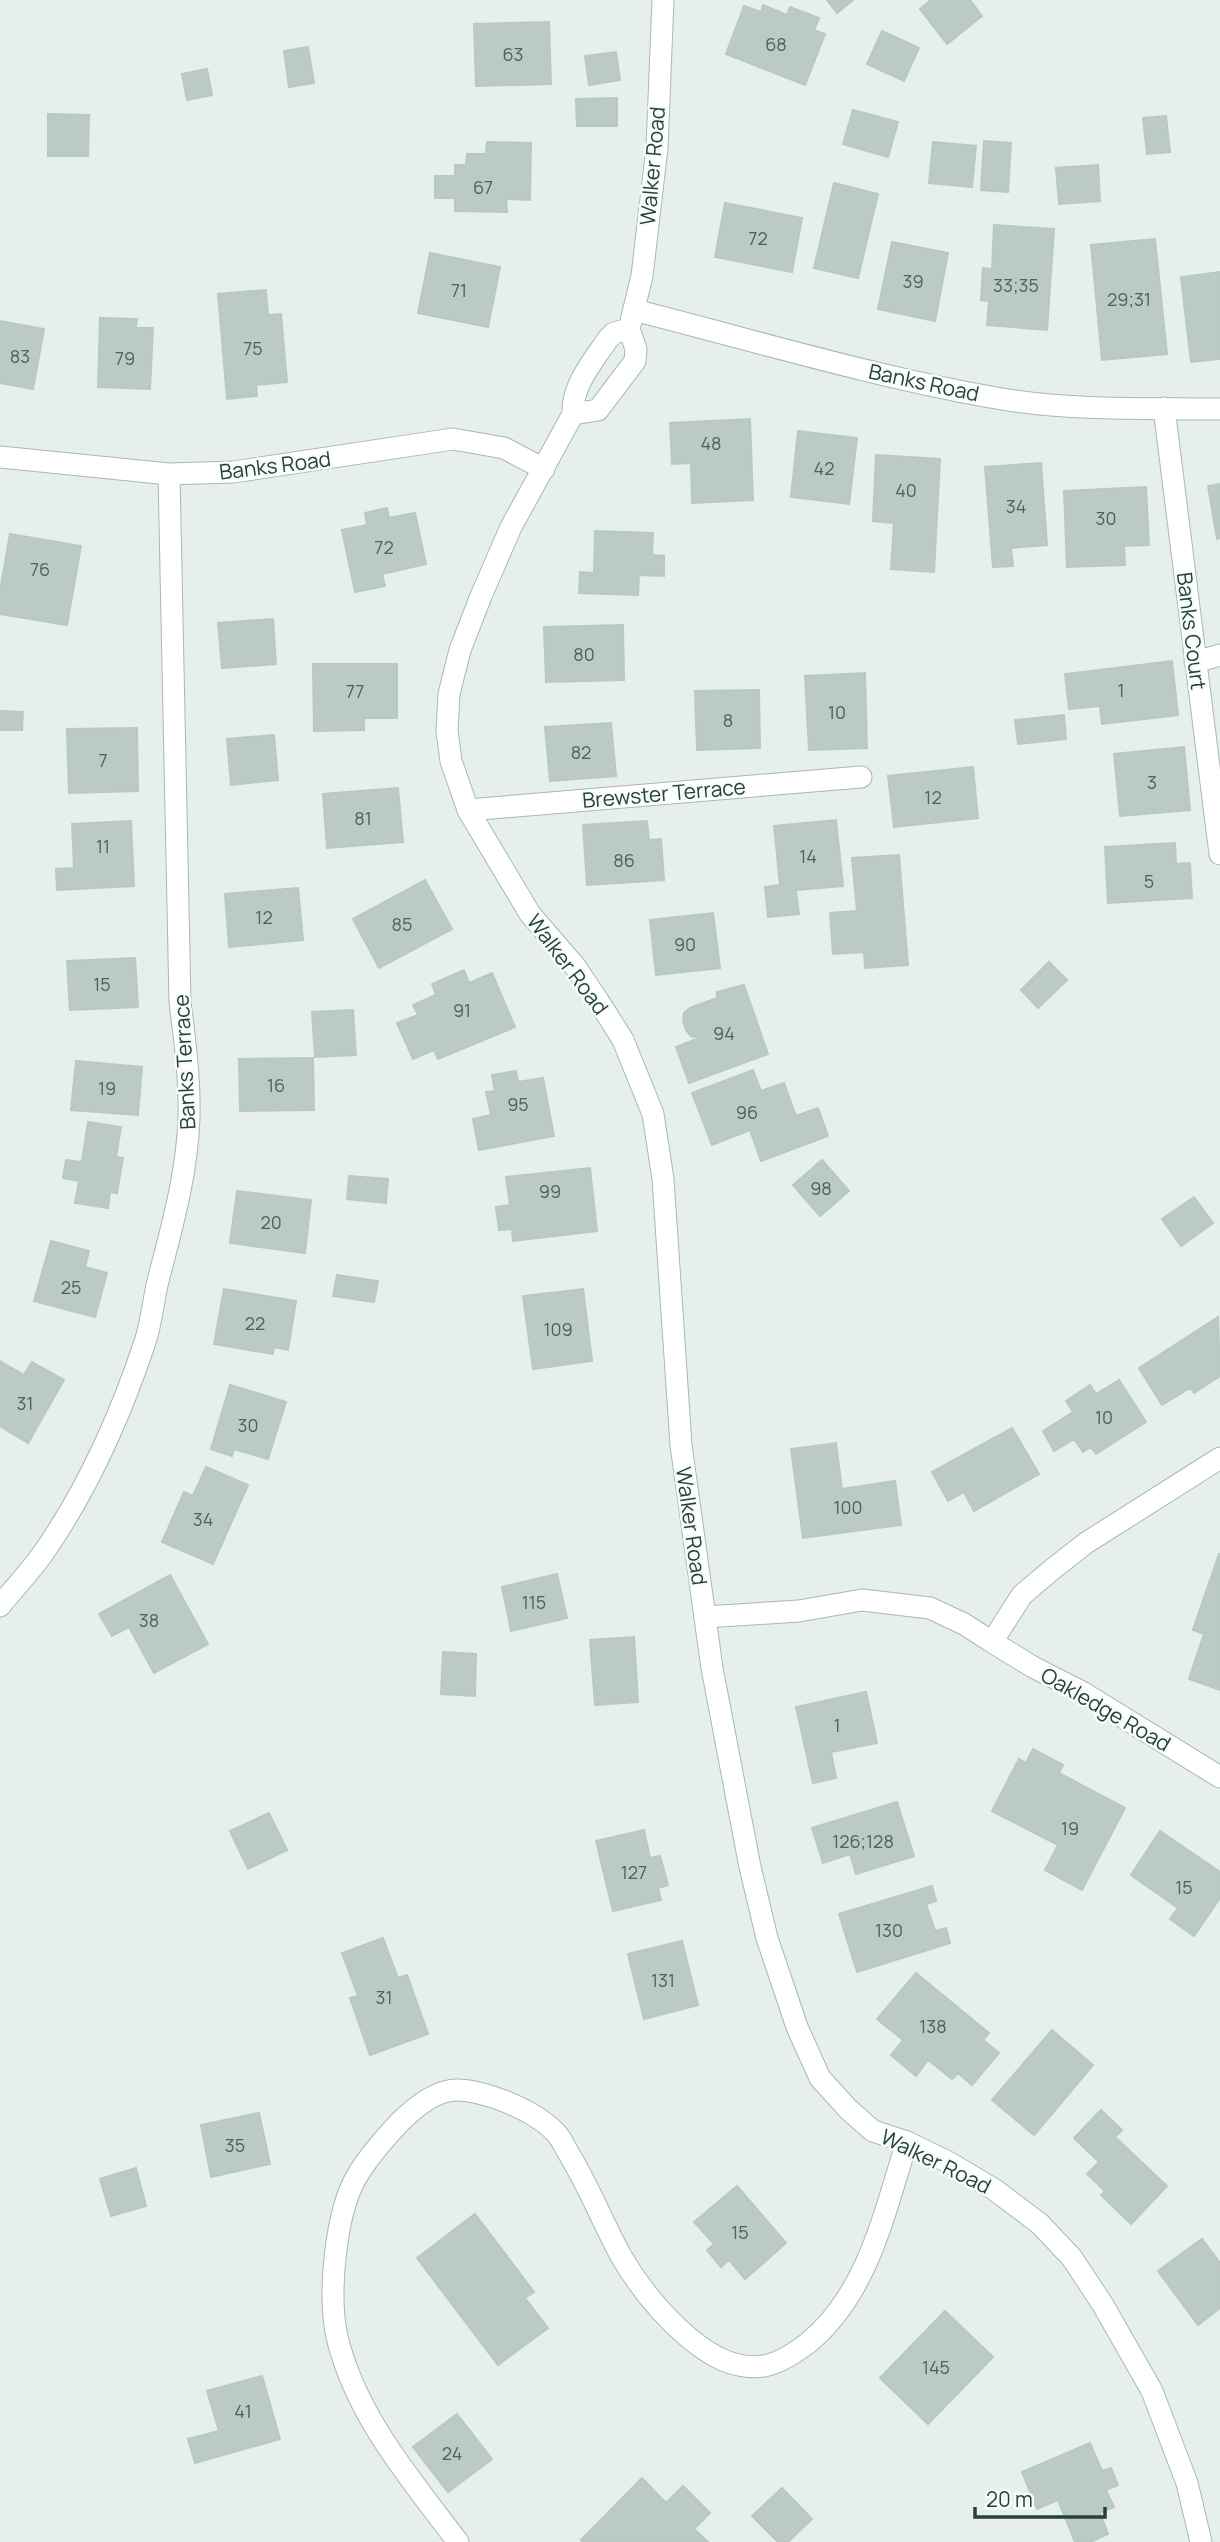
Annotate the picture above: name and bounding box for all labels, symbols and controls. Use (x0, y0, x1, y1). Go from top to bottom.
house number: 68 (765, 32, 787, 56)
house number: 63 (502, 42, 524, 66)
street label: Walker Road (633, 105, 671, 227)
house number: 67 (473, 175, 493, 199)
house number: 72 (748, 226, 768, 250)
house number: 39 (902, 269, 924, 293)
house number: 33;35 (993, 273, 1039, 297)
house number: 71 (451, 278, 467, 302)
house number: 29;31 (1107, 287, 1151, 311)
house number: 75 (243, 336, 263, 360)
house number: 83 (10, 344, 30, 368)
house number: 79 (115, 346, 135, 370)
street label: Banks Road (866, 357, 982, 407)
house number: 48 (700, 431, 722, 455)
street label: Banks Road (218, 444, 332, 486)
house number: 42 (814, 456, 834, 480)
house number: 40 (895, 478, 917, 502)
house number: 34 (1006, 494, 1026, 518)
house number: 30 (1096, 506, 1116, 530)
house number: 72 (374, 535, 394, 559)
house number: 76 (30, 557, 50, 581)
street label: Banks Court (1171, 571, 1213, 691)
house number: 80 (573, 642, 595, 666)
house number: 1 (1117, 678, 1125, 702)
house number: 77 (346, 679, 364, 703)
house number: 10 (828, 700, 846, 724)
house number: 8 (723, 708, 733, 732)
house number: 82 (571, 740, 591, 764)
house number: 7 (98, 748, 108, 772)
house number: 3 (1147, 770, 1157, 794)
street label: Brewster Terrace (581, 772, 747, 814)
house number: 12 (924, 785, 942, 809)
house number: 81 (354, 806, 372, 830)
house number: 11 (96, 834, 110, 858)
house number: 14 (799, 844, 817, 868)
house number: 86 (613, 848, 635, 872)
house number: 5 (1144, 869, 1154, 893)
house number: 12 (255, 905, 273, 929)
street label: Walker Road (521, 908, 615, 1020)
house number: 85 (392, 912, 412, 936)
house number: 90 (674, 932, 696, 956)
house number: 15 (93, 972, 111, 996)
street label: Banks Terrace (166, 994, 202, 1130)
house number: 91 (453, 998, 471, 1022)
house number: 94 (713, 1021, 735, 1045)
house number: 16 (267, 1073, 285, 1097)
house number: 19 (98, 1076, 116, 1100)
house number: 95 (507, 1092, 529, 1116)
house number: 96 (736, 1100, 758, 1124)
house number: 98 (810, 1176, 832, 1200)
house number: 99 (539, 1179, 561, 1203)
house number: 20 (260, 1210, 282, 1234)
house number: 25 (61, 1275, 81, 1299)
house number: 22 (245, 1311, 265, 1335)
house number: 109 (543, 1317, 573, 1341)
house number: 31 (17, 1391, 33, 1415)
house number: 10 (1095, 1405, 1113, 1429)
house number: 30 (238, 1413, 258, 1437)
street label: Walker Road (670, 1465, 714, 1587)
house number: 100 (834, 1495, 862, 1519)
house number: 34 (193, 1507, 213, 1531)
house number: 115 (522, 1590, 546, 1614)
house number: 38 (139, 1608, 159, 1632)
street label: Oakledge Road (1036, 1660, 1176, 1758)
house number: 1 (833, 1713, 841, 1737)
house number: 19 (1061, 1816, 1079, 1840)
house number: 126;128 (832, 1829, 894, 1853)
house number: 127 (621, 1860, 647, 1884)
house number: 15 (1175, 1875, 1193, 1899)
house number: 130 (875, 1918, 903, 1942)
house number: 131 (651, 1968, 675, 1992)
house number: 31 (376, 1985, 392, 2009)
house number: 138 (919, 2014, 947, 2038)
street label: Walker Road (876, 2122, 996, 2200)
house number: 35 (225, 2133, 245, 2157)
house number: 15 (731, 2220, 749, 2244)
house number: 145 (922, 2355, 950, 2379)
house number: 41 (234, 2399, 252, 2423)
house number: 24 (442, 2441, 462, 2465)
scale bar (975, 2476, 1104, 2520)
text: 20 m (986, 2485, 1033, 2513)

